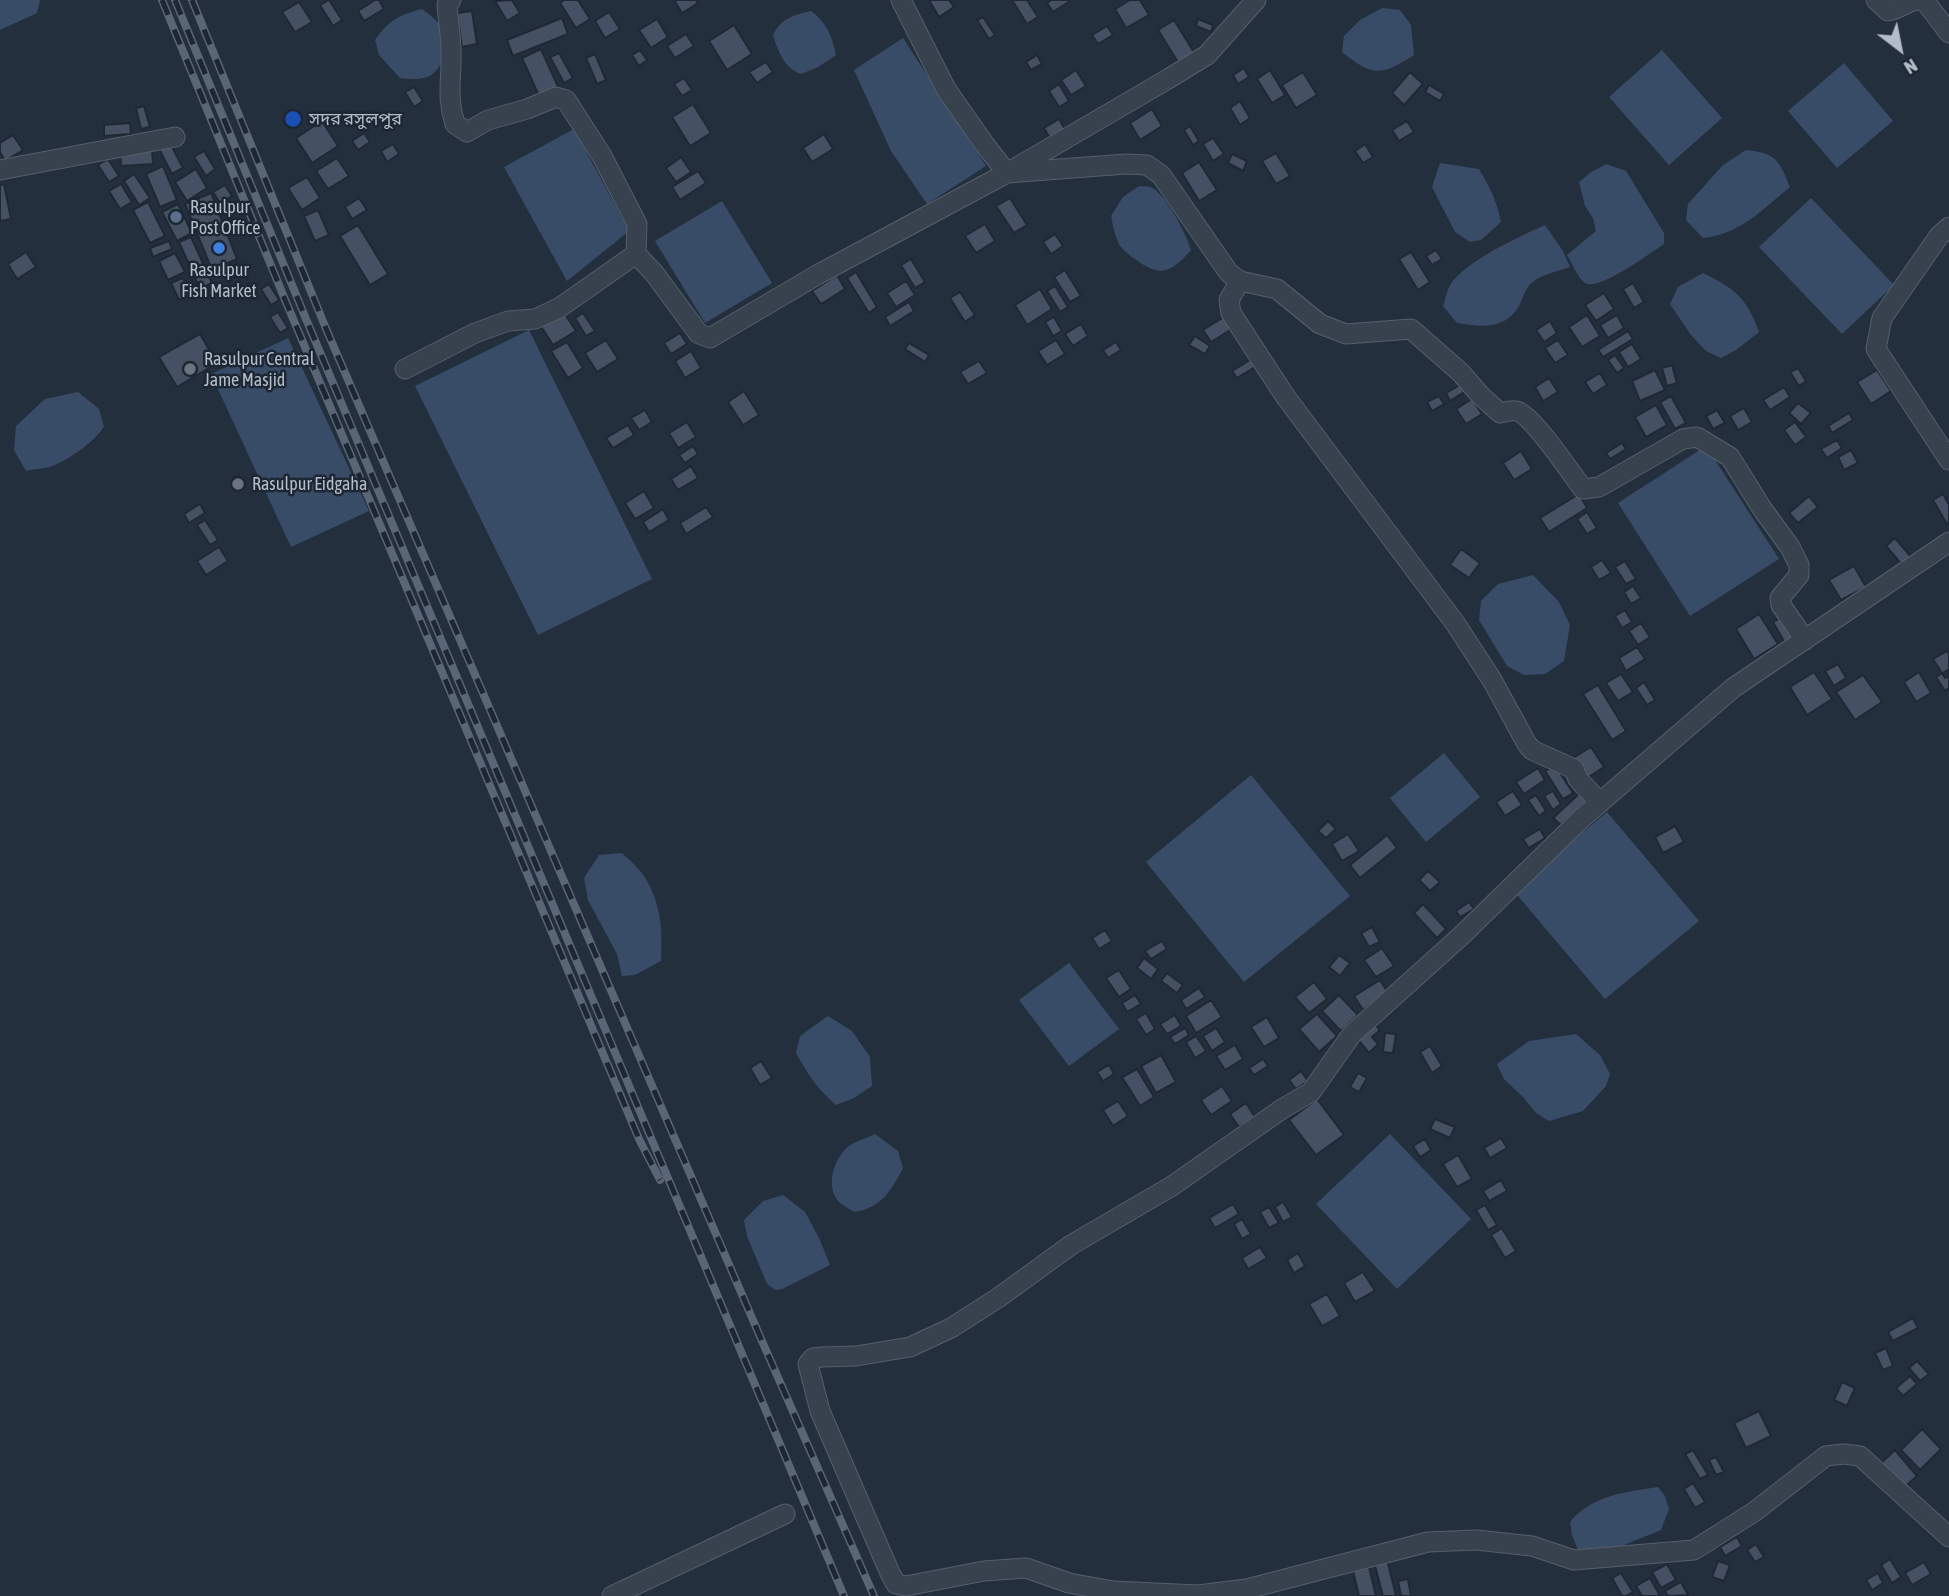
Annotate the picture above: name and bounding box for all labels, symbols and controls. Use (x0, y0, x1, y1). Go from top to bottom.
north arrow (1865, 14, 1935, 84)
text: N (1901, 55, 1922, 79)
place label: সদর রসুলপুর (309, 108, 402, 130)
marker: সদর রসুলপুর (283, 109, 303, 129)
place label: Rasulpur Post Office (190, 196, 260, 238)
marker: Rasulpur Post Office (168, 209, 184, 225)
marker: Rasulpur Fish Market (211, 240, 227, 256)
place label: Rasulpur Fish Market (181, 259, 257, 302)
place label: Rasulpur Central Jame Masjid (204, 348, 314, 390)
marker: Rasulpur Central Jame Masjid (182, 361, 198, 377)
place label: Rasulpur Eidgaha (252, 473, 367, 495)
marker: Rasulpur Eidgaha (230, 476, 246, 492)

